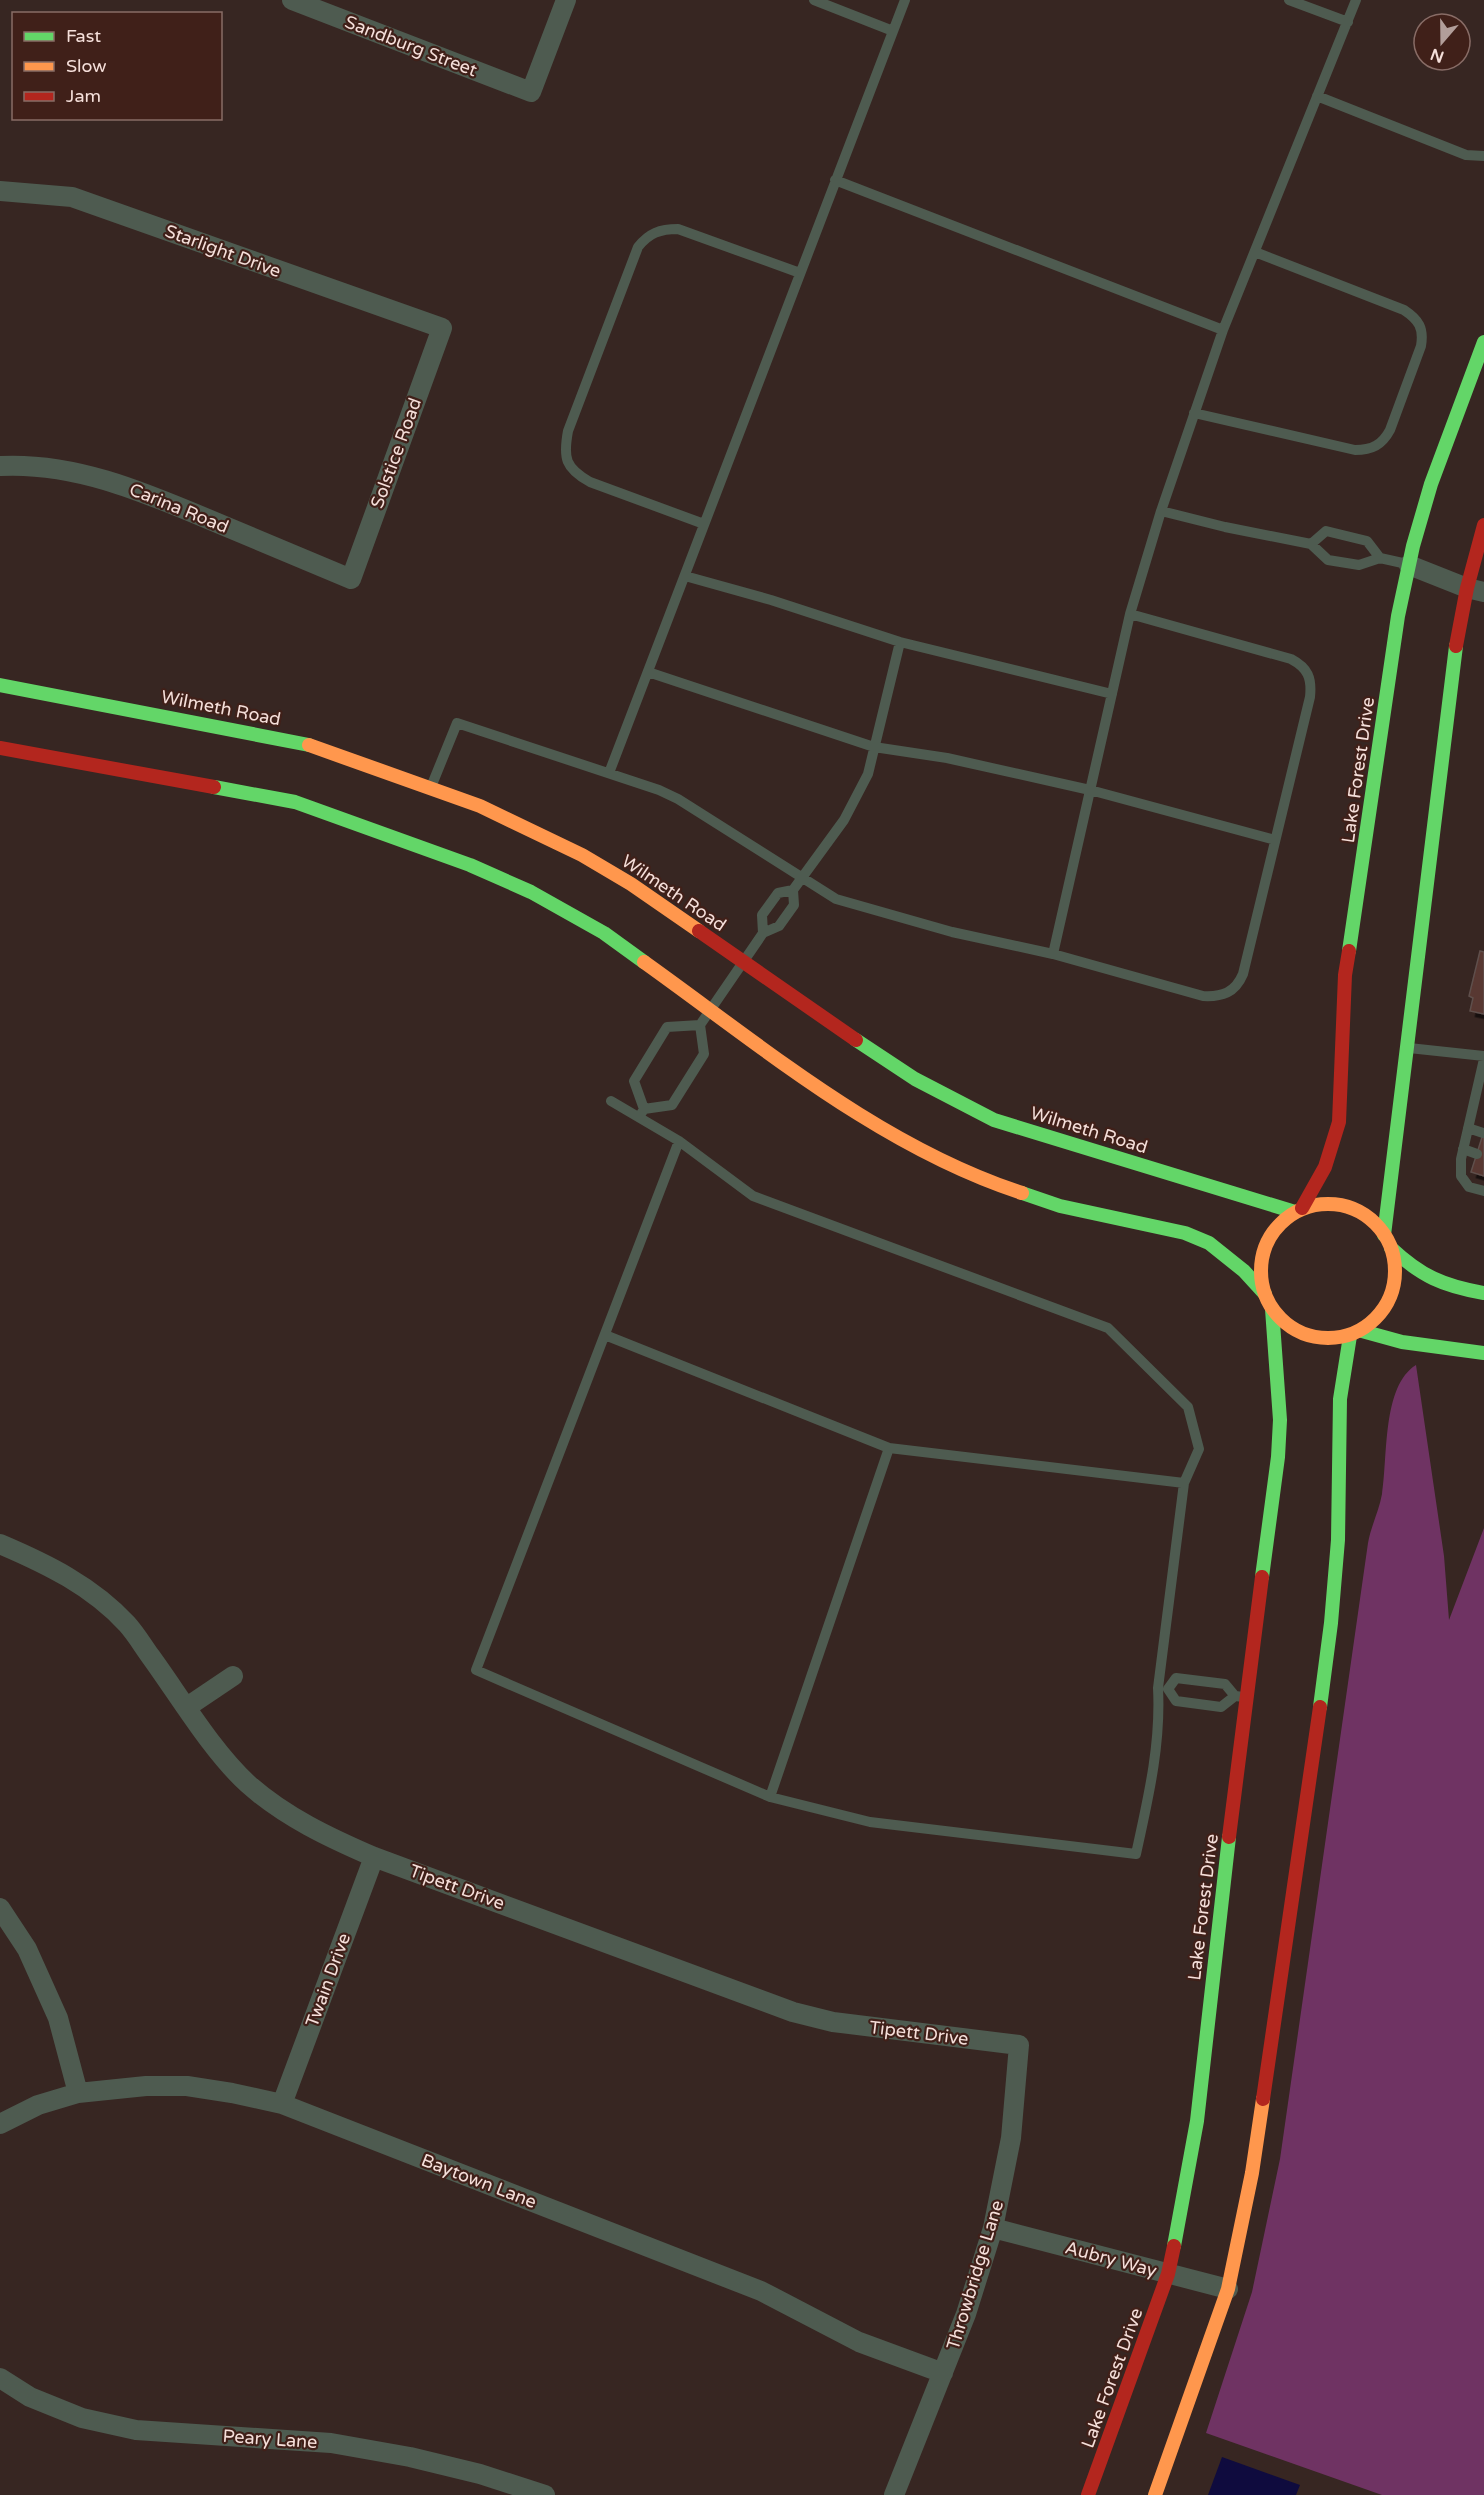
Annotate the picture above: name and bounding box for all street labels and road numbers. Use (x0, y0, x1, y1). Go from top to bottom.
street label: Sandburg Street (342, 11, 480, 81)
street label: Starlight Drive (162, 220, 284, 282)
street label: Solstice Road (366, 395, 426, 511)
street label: Carina Road (126, 478, 232, 538)
street label: Wilmeth Road (159, 686, 283, 730)
street label: Lake Forest Drive (1337, 695, 1379, 845)
street label: Wilmeth Road (618, 850, 730, 936)
street label: Wilmeth Road (1028, 1102, 1150, 1158)
street label: Lake Forest Drive (1183, 1832, 1223, 1982)
street label: Tipett Drive (406, 1860, 508, 1914)
street label: Twain Drive (301, 1930, 355, 2030)
street label: Tipett Drive (868, 2016, 970, 2050)
street label: Baytown Lane (418, 2149, 540, 2213)
street label: Throwbridge Lane (942, 2197, 1008, 2353)
street label: Aubry Way (1063, 2236, 1159, 2282)
street label: Lake Forest Drive (1076, 2305, 1148, 2451)
street label: Peary Lane (222, 2425, 318, 2453)

